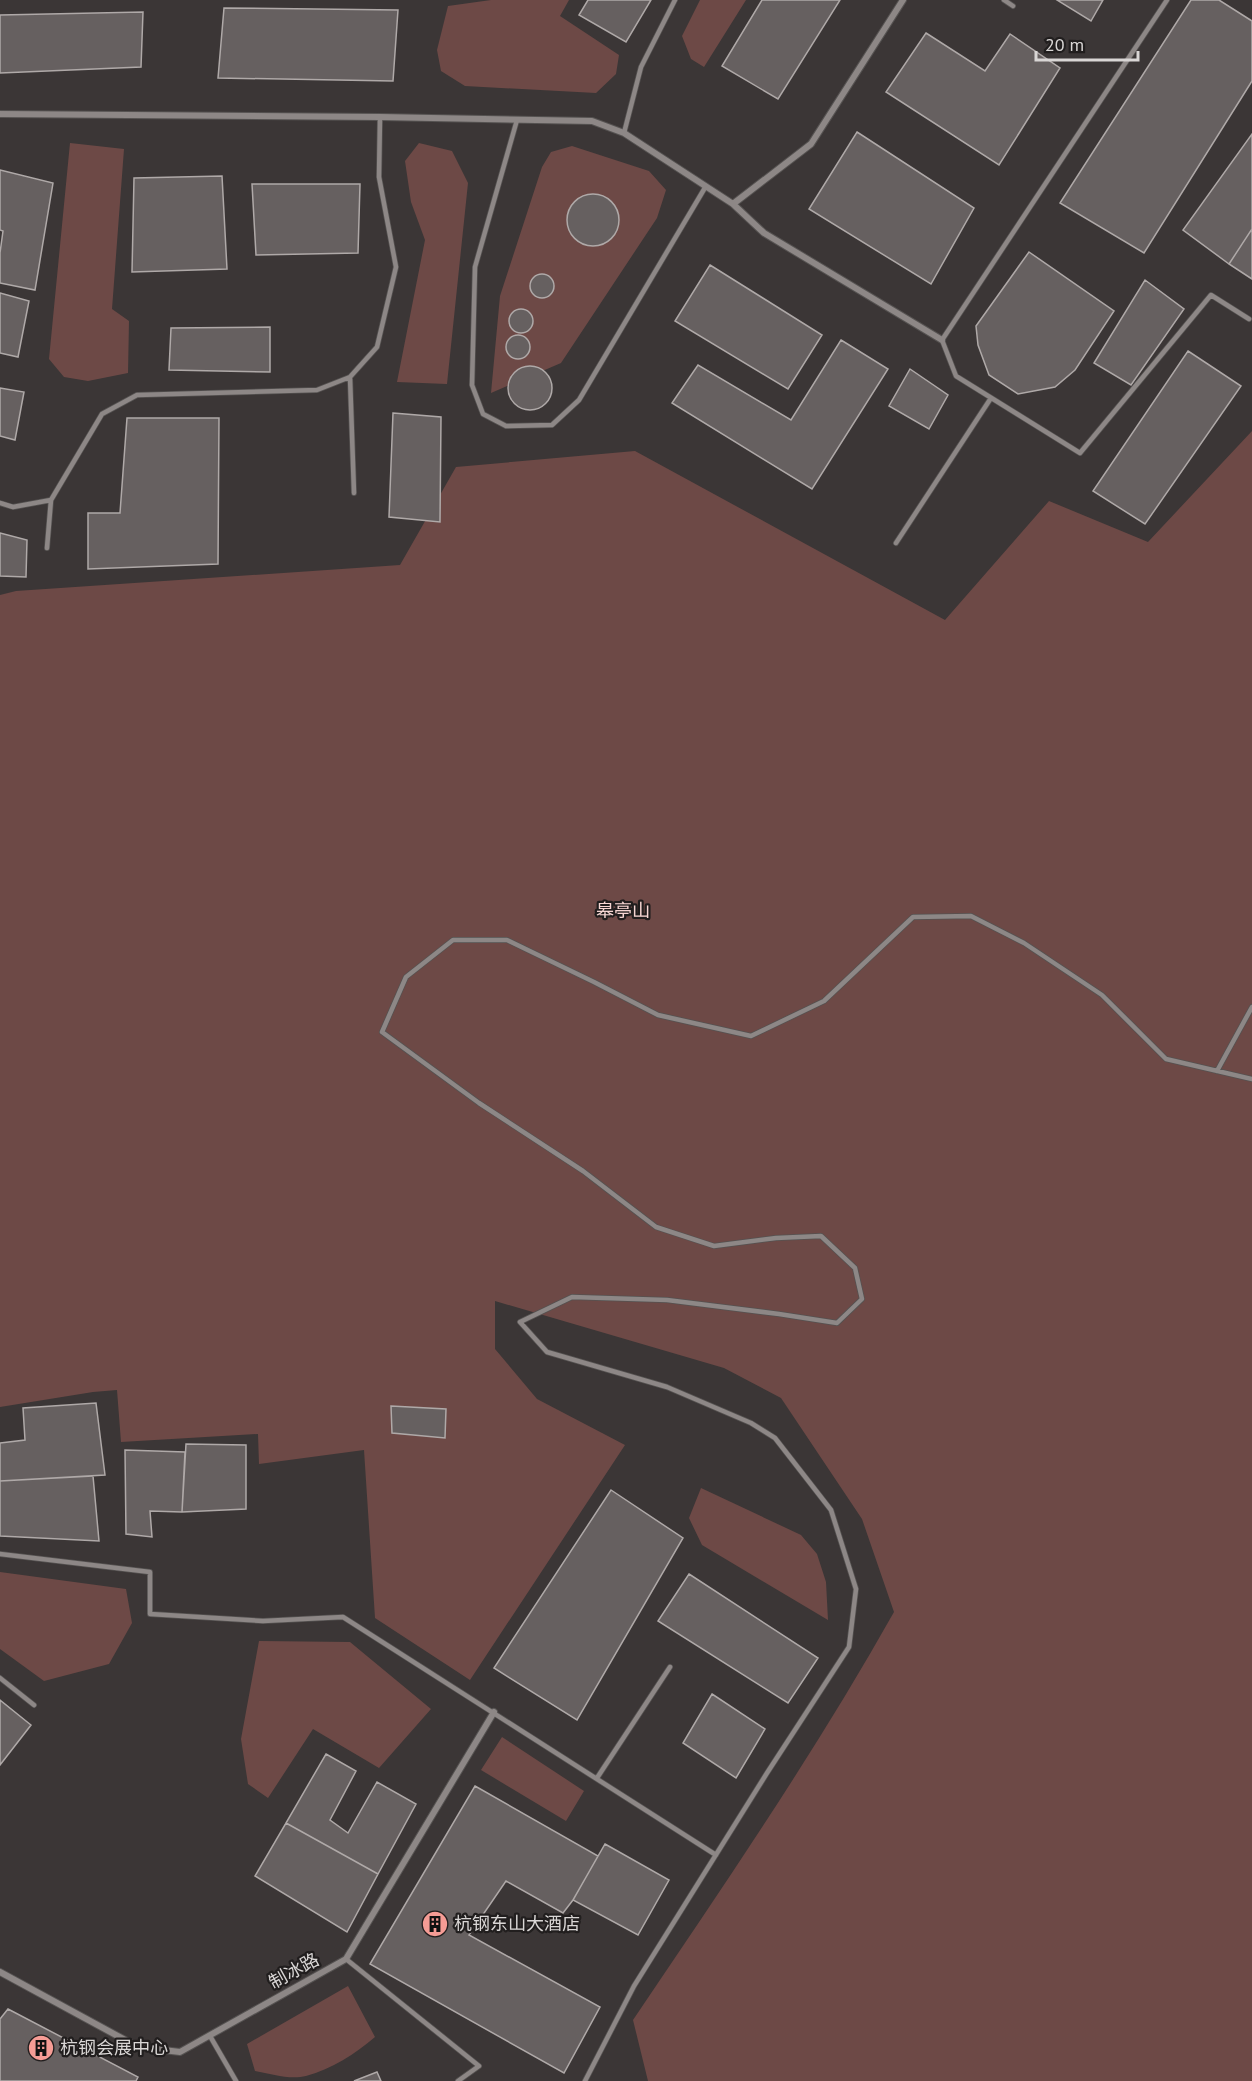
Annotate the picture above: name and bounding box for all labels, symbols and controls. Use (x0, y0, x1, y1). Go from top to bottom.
scale bar (1036, 24, 1138, 62)
text: 20 m (1045, 33, 1084, 56)
park label: 皋亭山 (596, 899, 650, 922)
building icon: 杭钢东山大酒店 (420, 1909, 450, 1939)
place label: 杭钢东山大酒店 (454, 1912, 580, 1935)
street label: 制冰路 (265, 1947, 323, 1994)
building icon: 杭钢会展中心 (26, 2033, 56, 2063)
place label: 杭钢会展中心 (60, 2036, 168, 2059)

